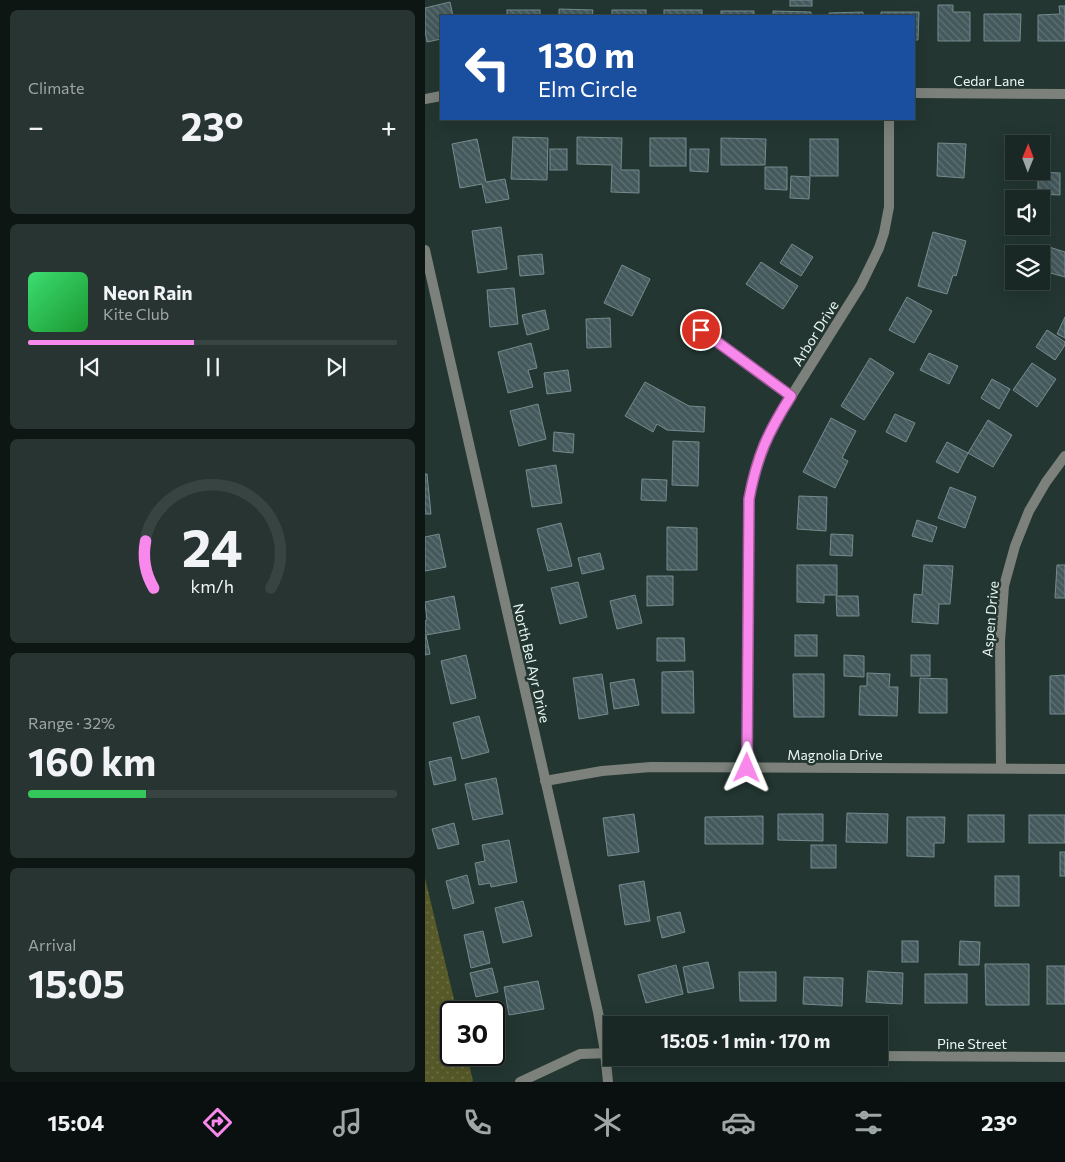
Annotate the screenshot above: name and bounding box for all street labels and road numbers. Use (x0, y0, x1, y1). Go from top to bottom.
street label: Cedar Lane (953, 72, 1025, 89)
street label: Arbor Drive (788, 297, 842, 369)
street label: Aspen Drive (978, 580, 1002, 658)
street label: North Bel Ayr Drive (510, 602, 554, 724)
street label: Magnolia Drive (787, 746, 883, 763)
street label: Pine Street (937, 1035, 1007, 1052)

